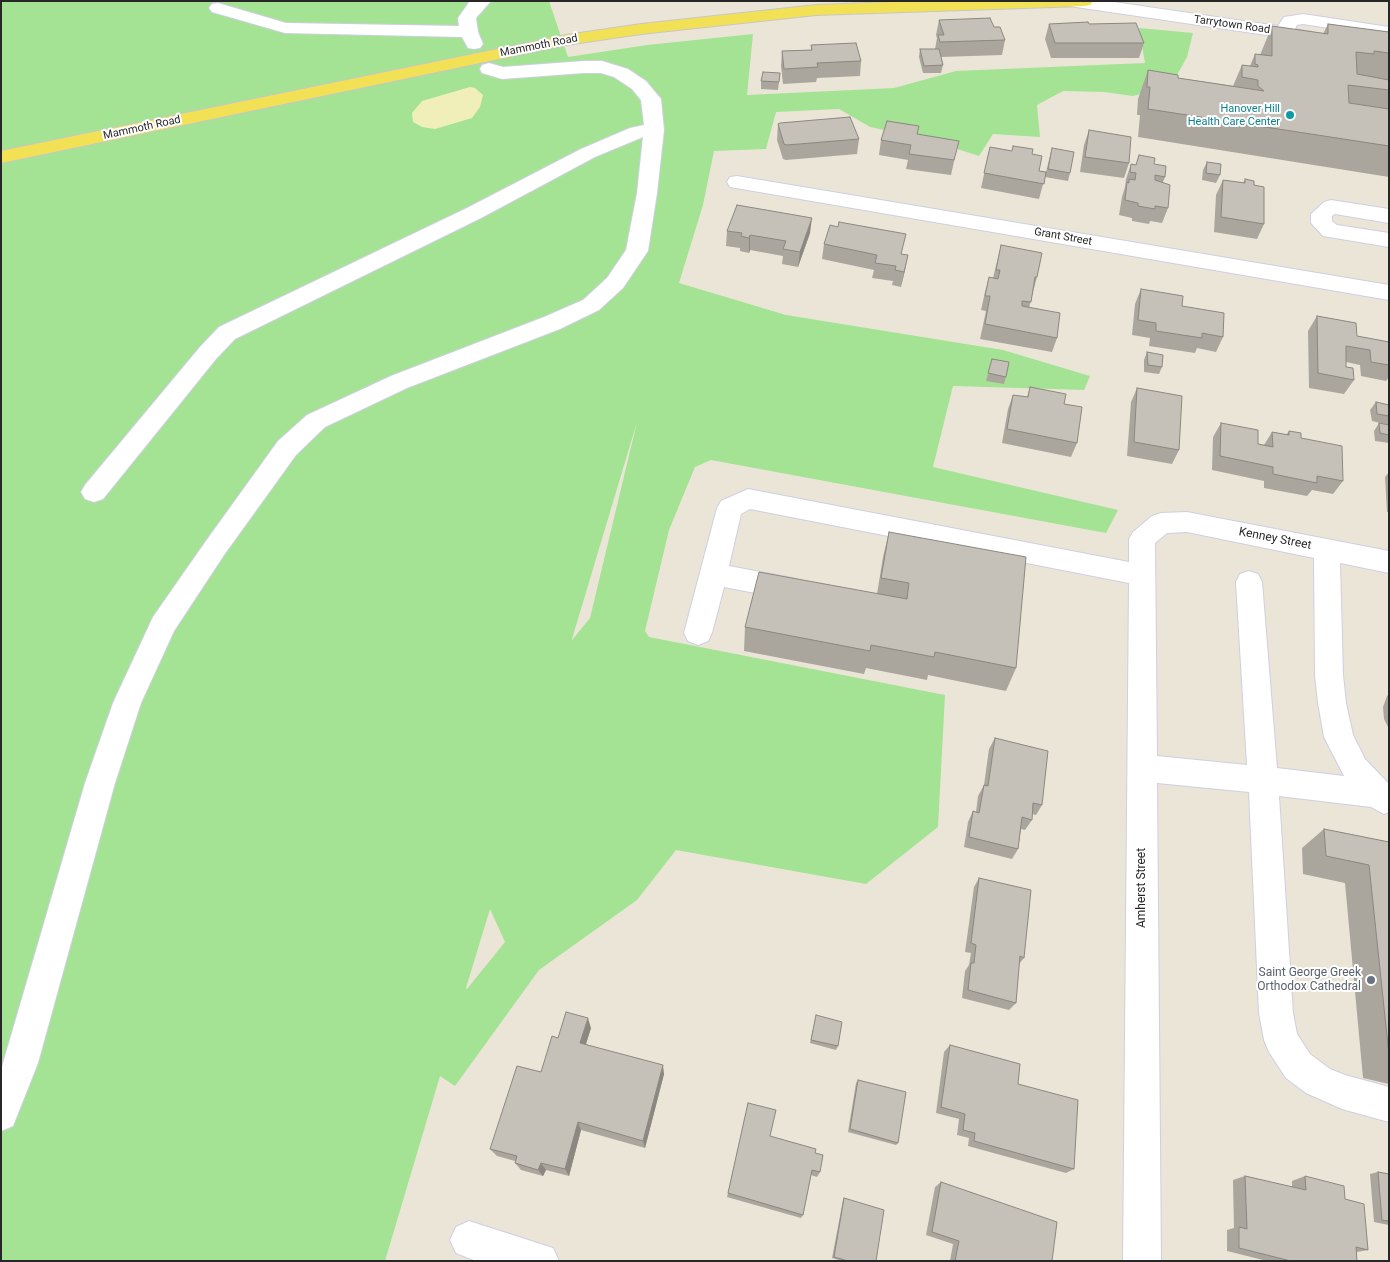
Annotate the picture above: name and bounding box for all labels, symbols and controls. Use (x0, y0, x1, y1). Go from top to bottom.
street label: Tarrytown Road (1193, 13, 1271, 37)
street label: Mammoth Road (499, 32, 579, 60)
place label: Hanover Hill Health Care Center (1188, 102, 1280, 128)
marker: Hanover Hill Health Care Center (1284, 109, 1296, 121)
street label: Mammoth Road (102, 113, 182, 143)
street label: Grant Street (1033, 225, 1093, 249)
street label: Kenney Street (1238, 525, 1312, 553)
street label: Amherst Street (1135, 848, 1149, 928)
place label: Saint George Greek Orthodox Cathedral (1257, 966, 1361, 994)
marker: Saint George Greek Orthodox Cathedral (1365, 974, 1377, 986)

